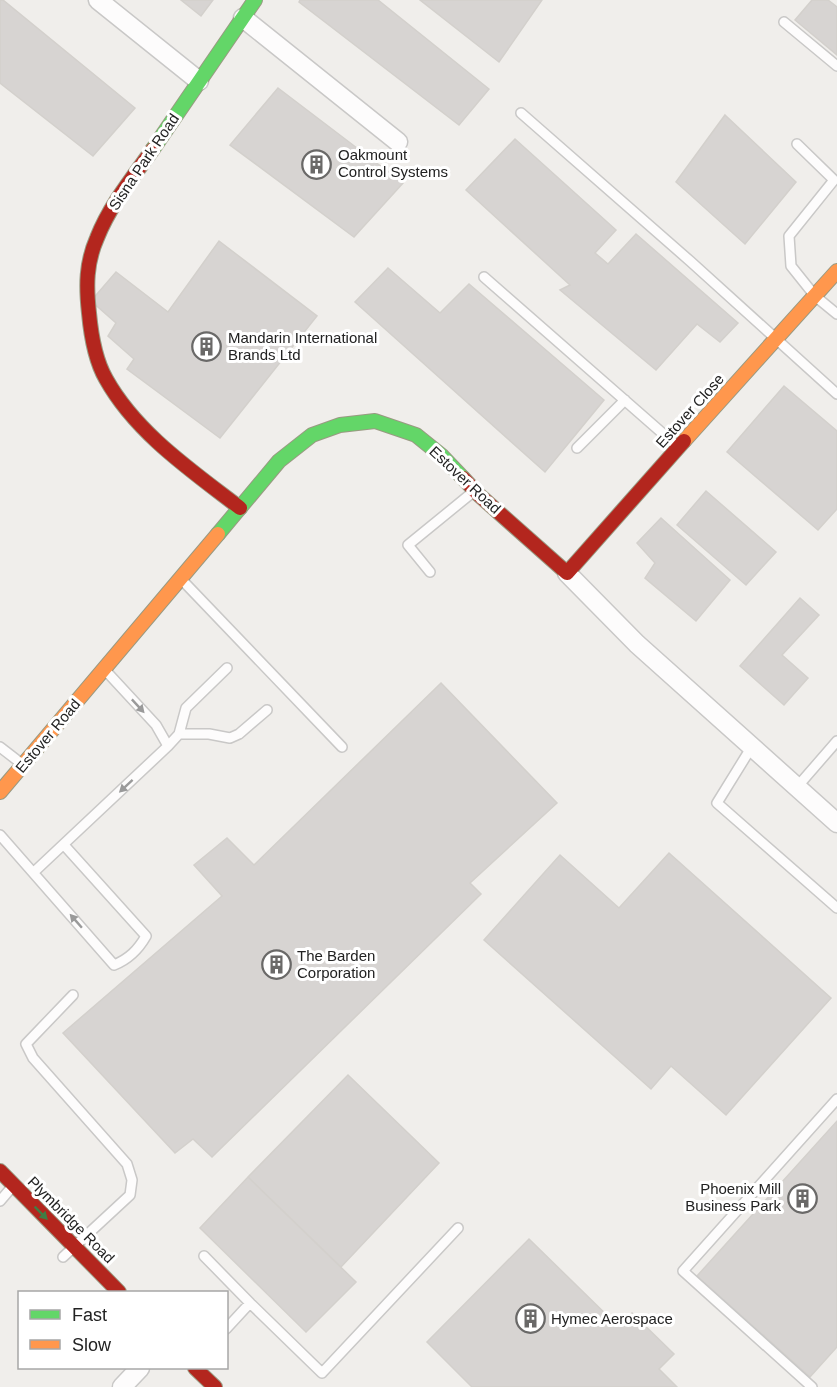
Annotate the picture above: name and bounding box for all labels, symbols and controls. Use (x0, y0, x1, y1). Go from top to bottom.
street label: Sisna Park Road (105, 110, 182, 213)
place label: Oakmount Control Systems (338, 146, 448, 180)
building icon: Oakmount Control Systems (301, 148, 333, 180)
place label: Mandarin International Brands Ltd (228, 329, 377, 363)
building icon: Mandarin International Brands Ltd (191, 331, 223, 363)
street label: Estover Close (652, 370, 727, 451)
street label: Estover Road (426, 442, 504, 517)
street label: Estover Road (12, 695, 83, 776)
one-way arrow (131, 699, 145, 713)
one-way arrow (119, 779, 133, 793)
one-way arrow (69, 913, 82, 929)
place label: The Barden Corporation (297, 947, 375, 981)
building icon: The Barden Corporation (260, 949, 292, 981)
street label: Plymbridge Road (25, 1173, 118, 1266)
place label: Phoenix Mill Business Park (685, 1180, 781, 1214)
building icon: Phoenix Mill Business Park (786, 1182, 818, 1214)
one-way arrow (34, 1205, 48, 1220)
legend (18, 1291, 228, 1369)
building icon: Hymec Aerospace (514, 1303, 546, 1335)
text: Fast (72, 1305, 107, 1325)
place label: Hymec Aerospace (551, 1310, 673, 1327)
text: Slow (72, 1335, 112, 1355)

